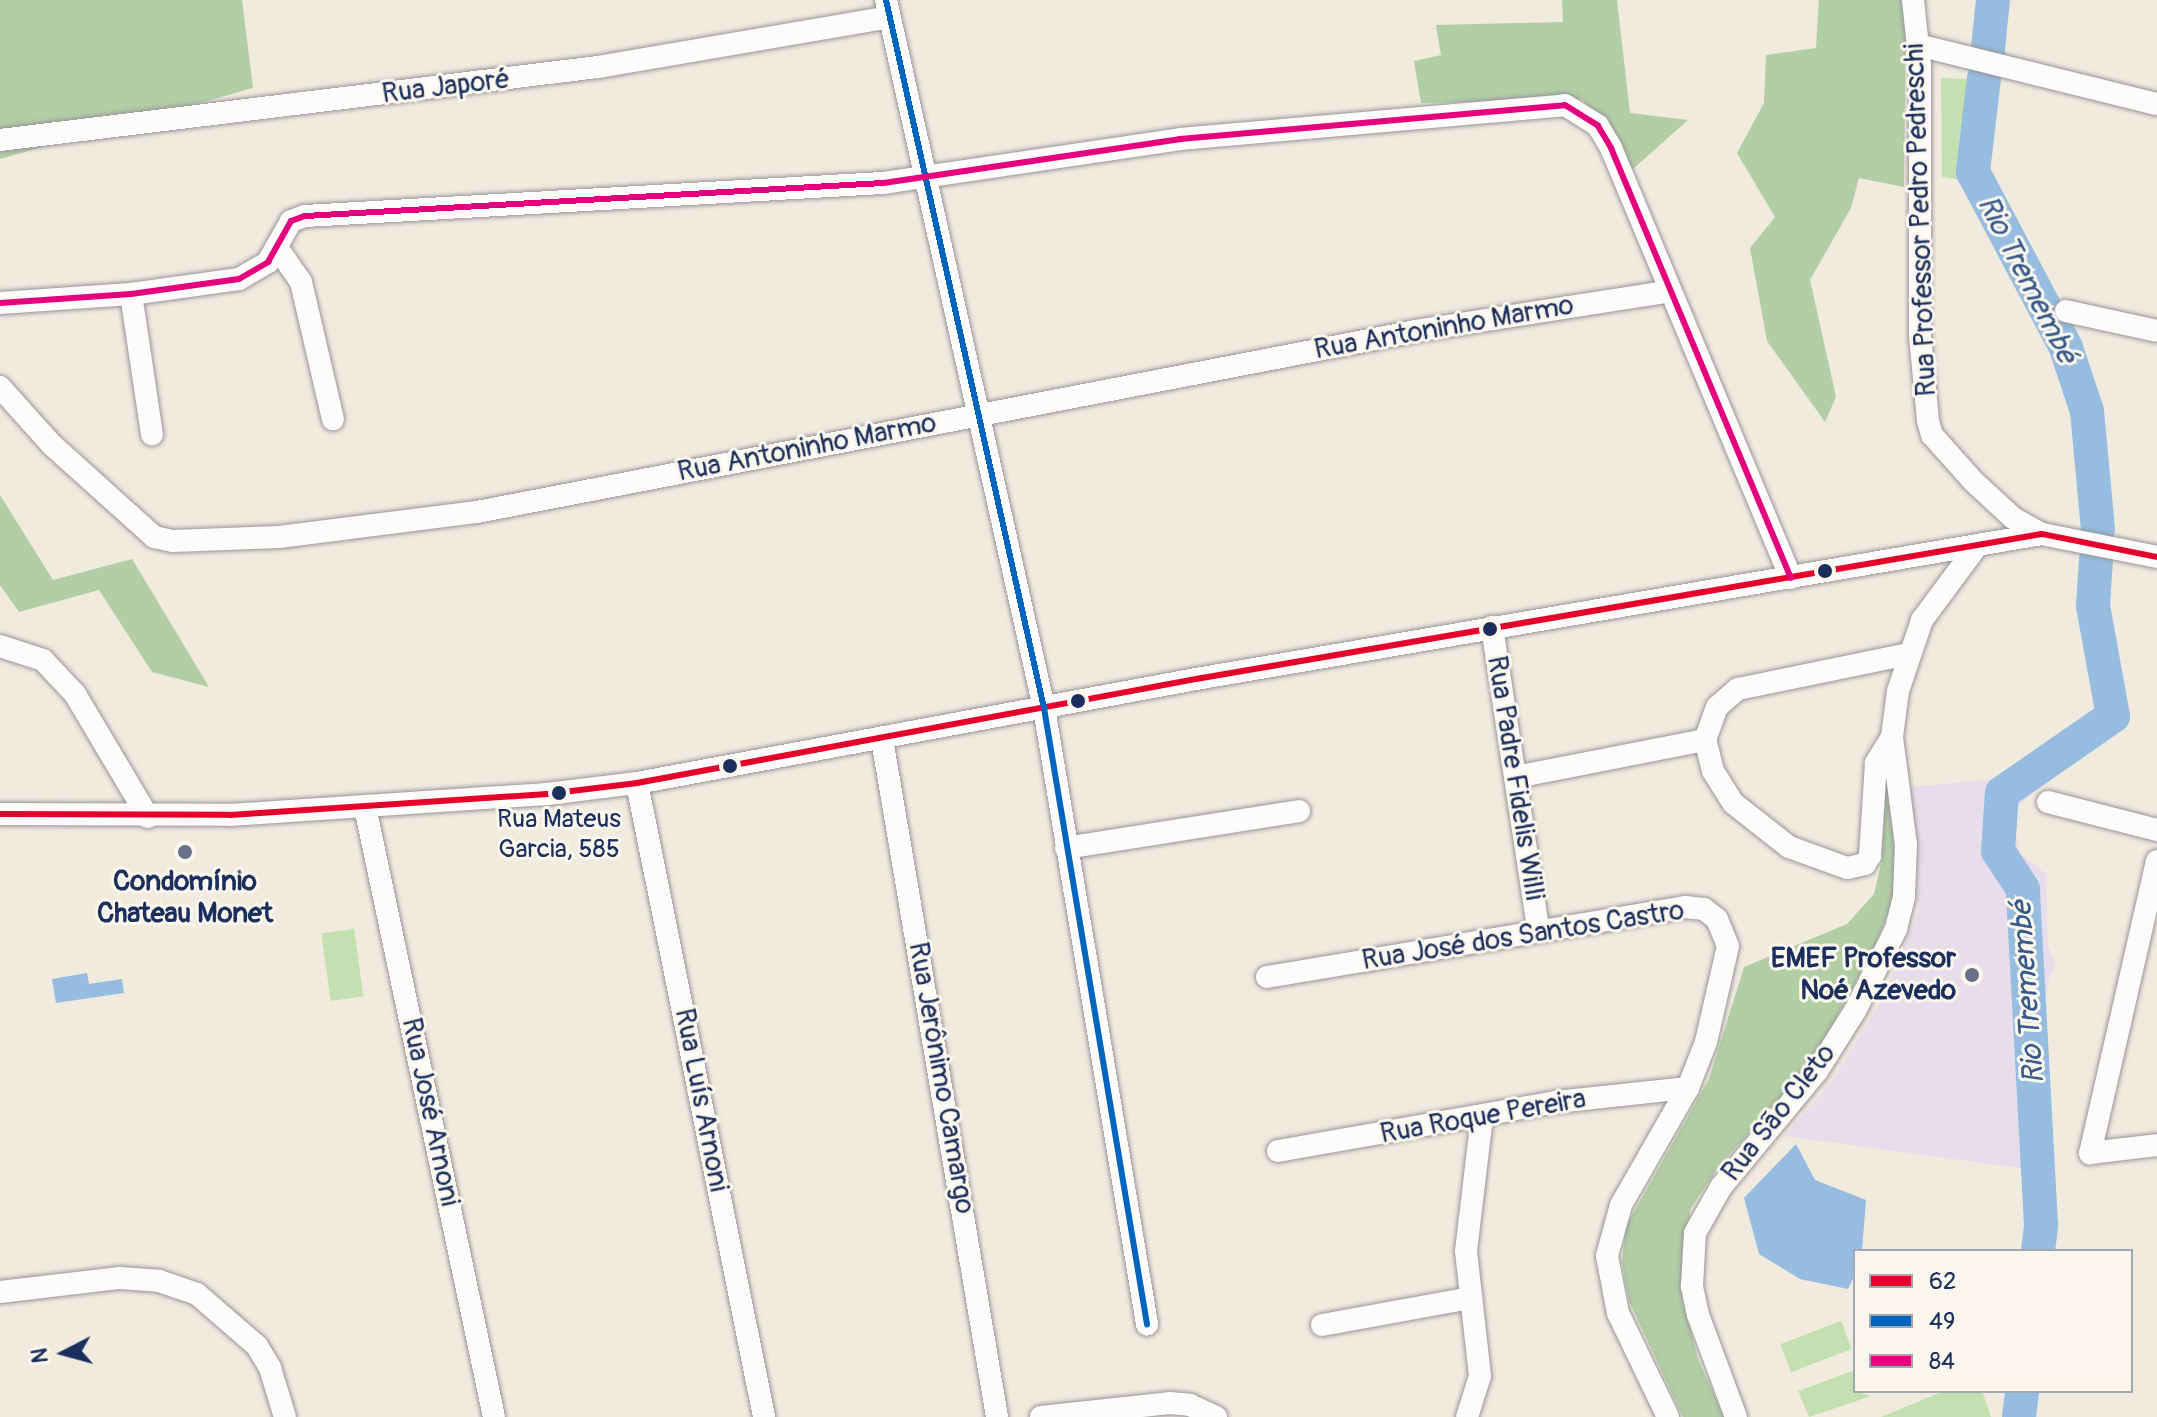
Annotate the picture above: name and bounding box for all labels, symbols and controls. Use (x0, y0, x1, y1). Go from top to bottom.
street label: Rua Professor Pedro Pedreschi (1898, 43, 1944, 397)
street label: Rua Japoré (380, 62, 512, 112)
water label: Rio Tremembé (1969, 190, 2085, 370)
street label: Rua Antoninho Marmo (1312, 289, 1576, 367)
street label: Rua Antoninho Marmo (675, 406, 939, 490)
unlabelled marker (1817, 563, 1833, 579)
unlabelled marker (1482, 621, 1498, 637)
street label: Rua Padre Fidelis Willi (1479, 653, 1551, 903)
unlabelled marker (1070, 693, 1086, 709)
unlabelled marker (722, 758, 738, 774)
marker: Rua Mateus Garcia, 585 (551, 785, 567, 801)
place label: Rua Mateus Garcia, 585 (497, 804, 621, 866)
marker: Condomínio Chateau Monet (176, 843, 194, 861)
place label: Condomínio Chateau Monet (97, 865, 273, 931)
street label: Rua José dos Santos Castro (1360, 894, 1686, 978)
water label: Rio Tremembé (2004, 899, 2052, 1085)
street label: Rua Jerônimo Camargo (901, 939, 981, 1217)
place label: EMEF Professor Noé Azevedo (1771, 942, 1956, 1008)
marker: EMEF Professor Noé Azevedo (1963, 966, 1981, 984)
street label: Rua Luís Arnoni (667, 1006, 735, 1194)
street label: Rua José Arnoni (394, 1015, 466, 1209)
street label: Rua São Cleto (1715, 1038, 1843, 1188)
street label: Rua Roque Pereira (1378, 1082, 1588, 1152)
legend (1853, 1249, 2133, 1393)
text: 62 (1929, 1267, 1956, 1296)
text: 49 (1929, 1307, 1955, 1336)
north arrow (24, 1313, 104, 1393)
text: N (25, 1347, 55, 1364)
text: 84 (1929, 1347, 1955, 1376)

